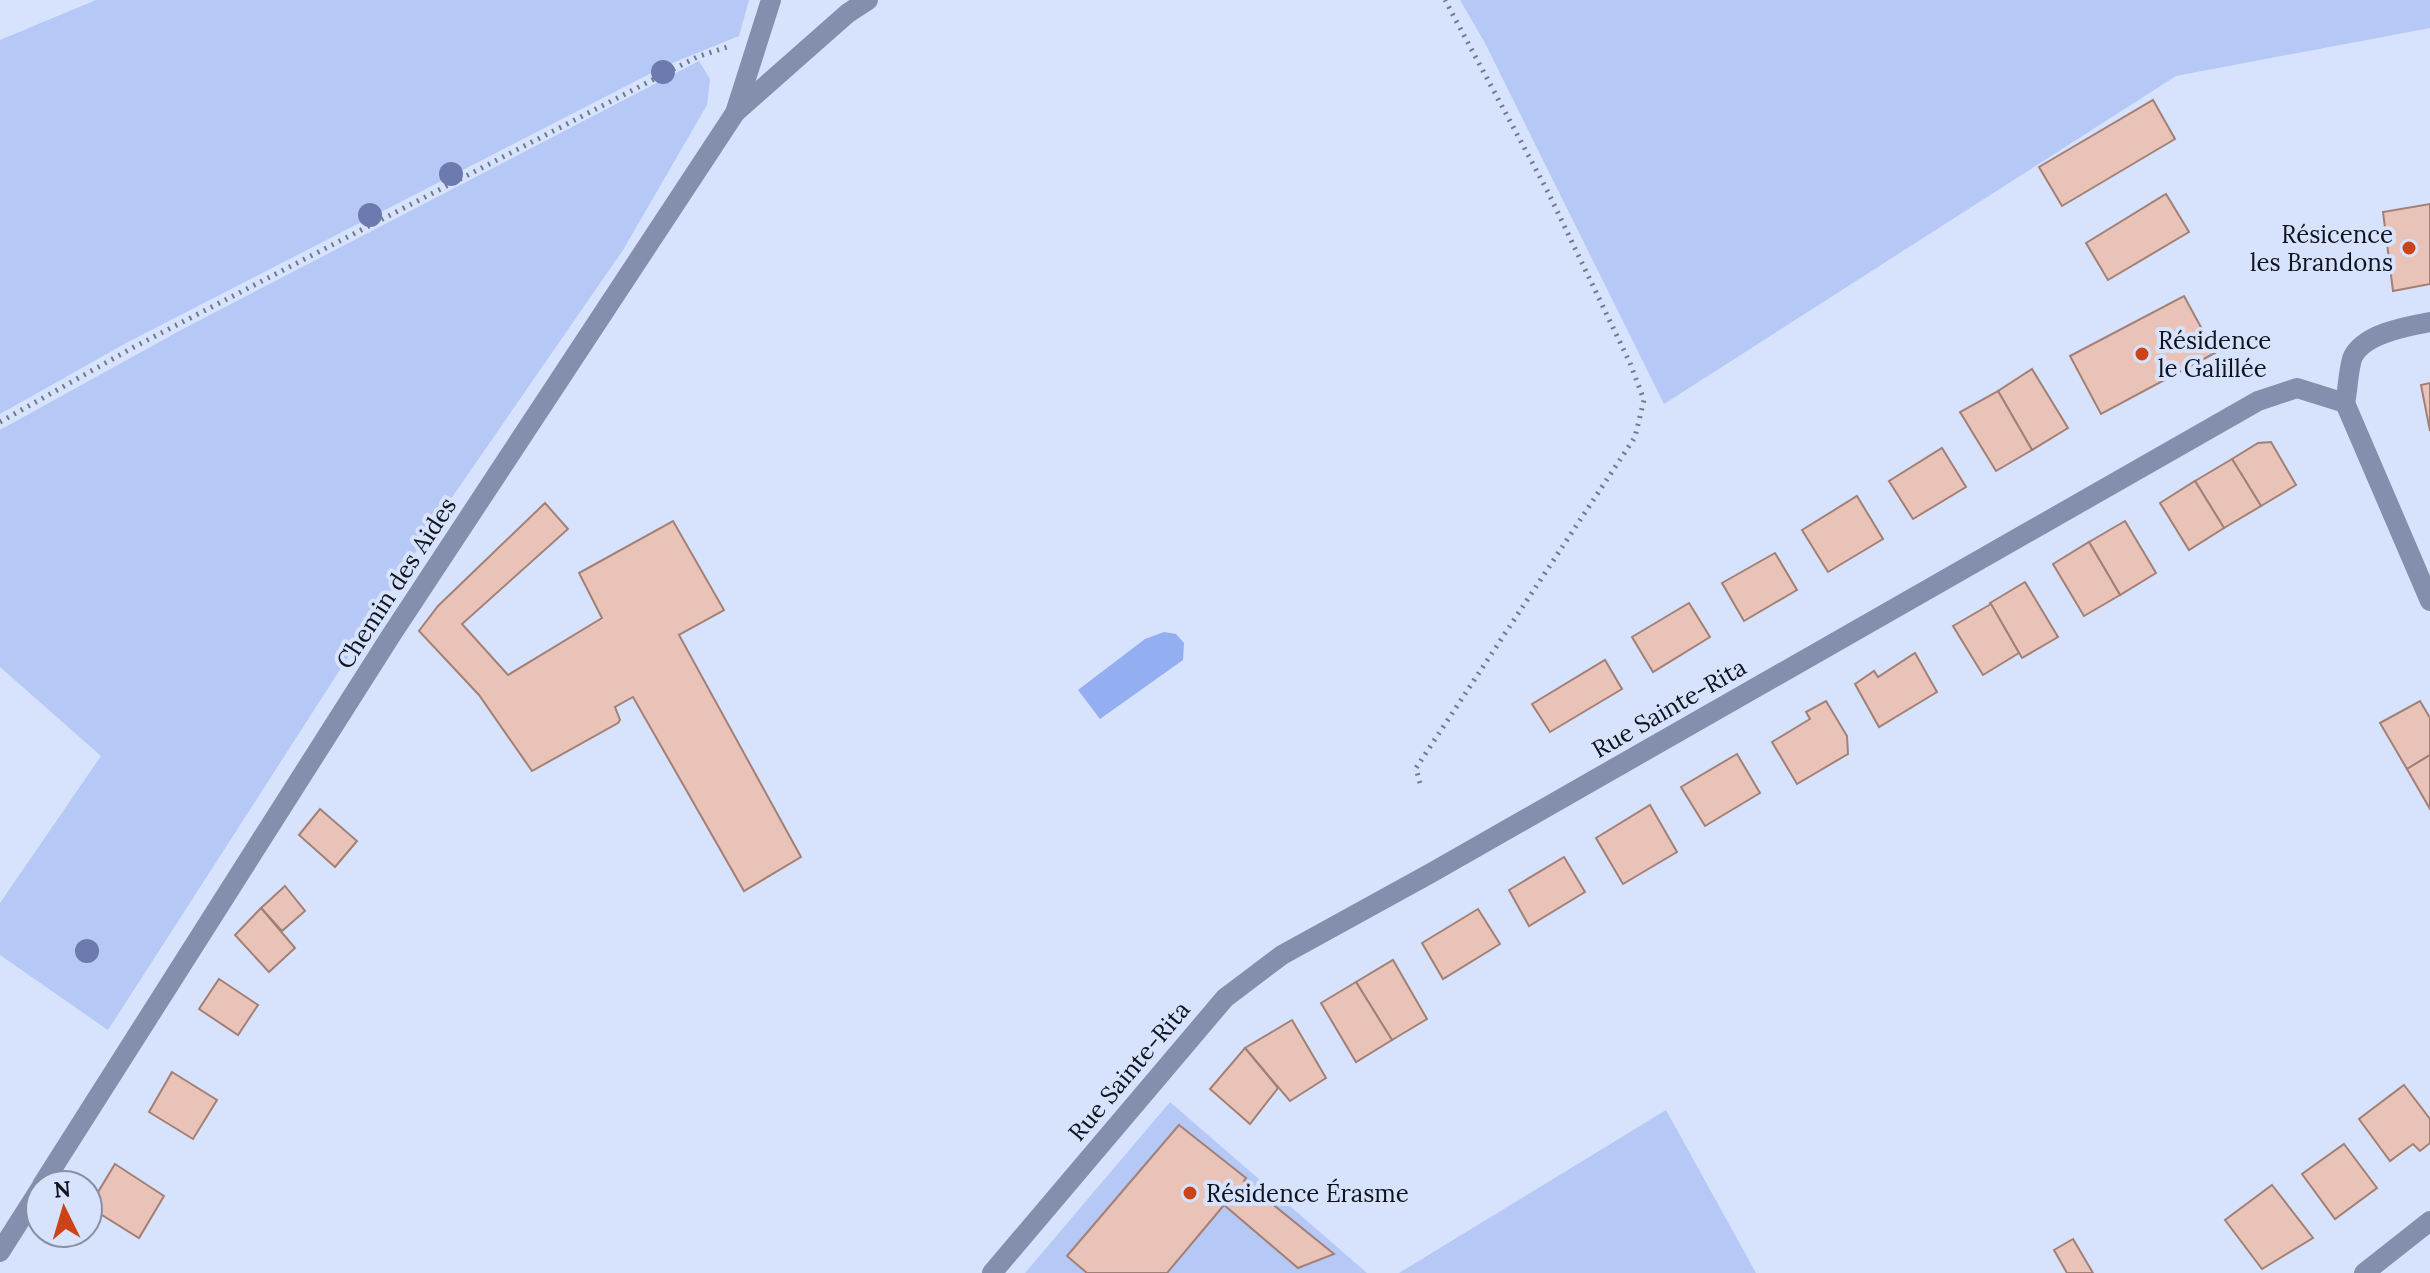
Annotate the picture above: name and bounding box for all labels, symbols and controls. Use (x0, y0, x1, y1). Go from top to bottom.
place label: Résicence les Brandons (2250, 219, 2393, 278)
marker: Résicence les Brandons (2400, 239, 2418, 257)
place label: Résidence le Galillée (2158, 325, 2271, 384)
marker: Résidence le Galillée (2133, 345, 2151, 363)
street label: Chemin des Aides (329, 491, 463, 675)
street label: Rue Sainte-Rita (1586, 651, 1752, 765)
street label: Rue Sainte-Rita (1061, 995, 1197, 1147)
north arrow (24, 1169, 104, 1249)
text: N (53, 1174, 72, 1204)
place label: Résidence Érasme (1206, 1178, 1409, 1209)
marker: Résidence Érasme (1181, 1184, 1199, 1202)

